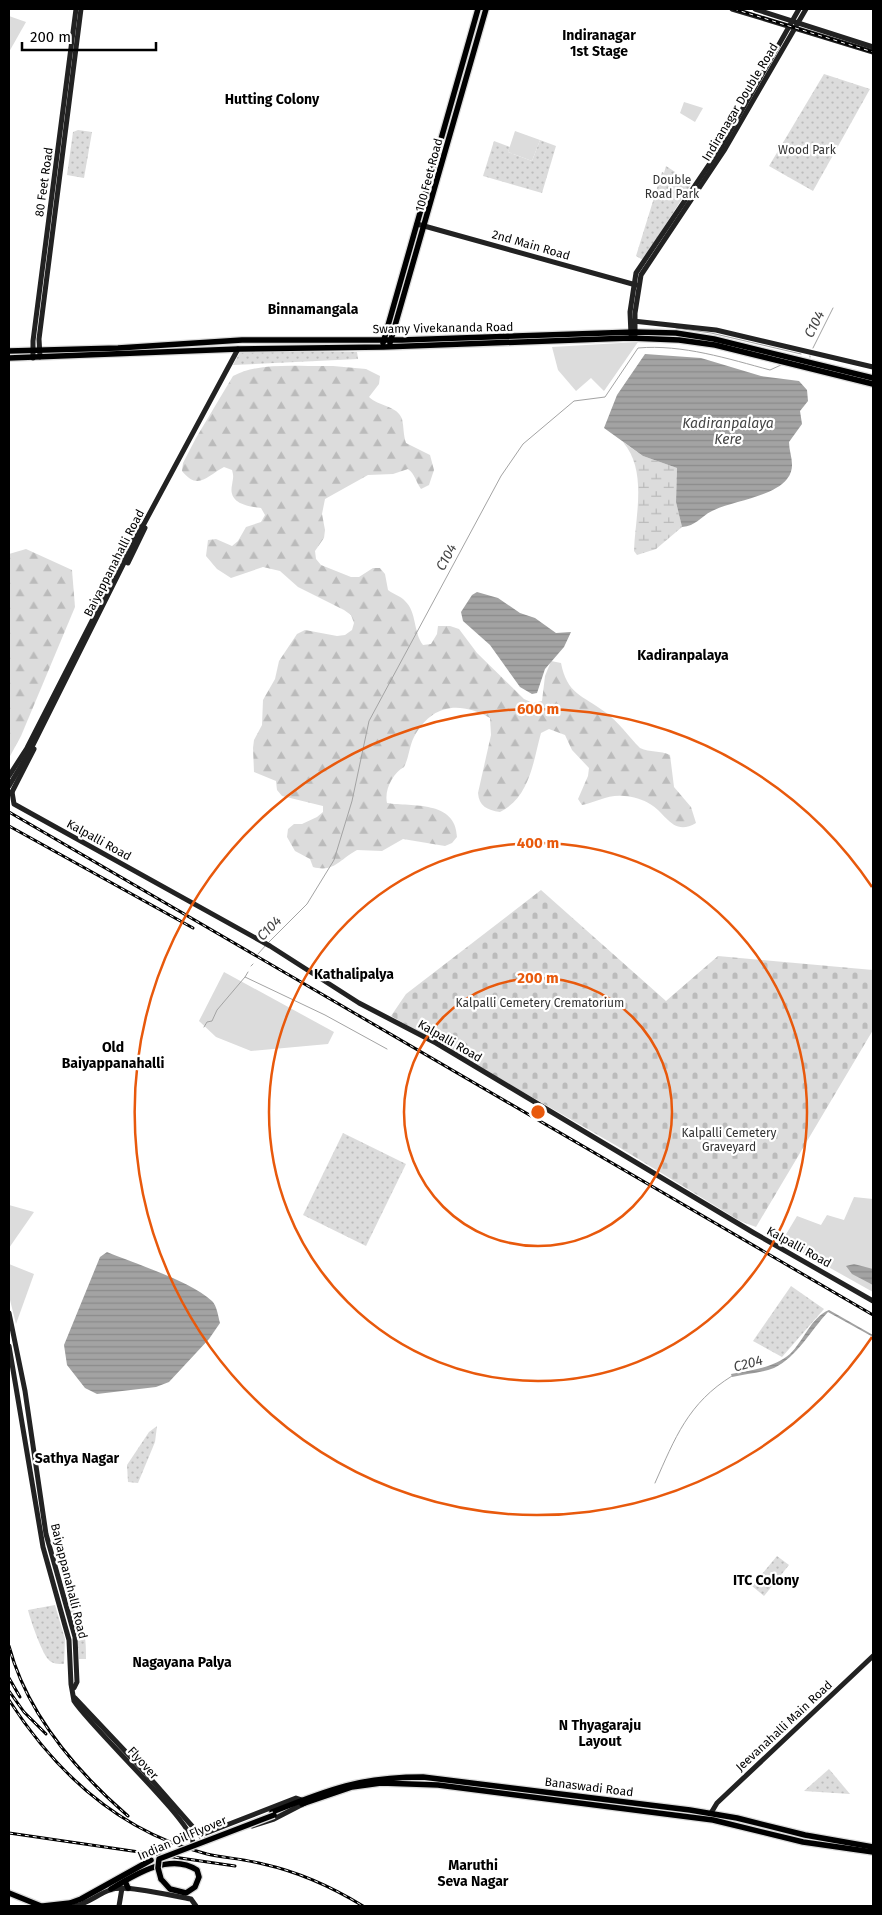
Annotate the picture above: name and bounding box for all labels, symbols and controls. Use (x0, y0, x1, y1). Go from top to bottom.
scale bar (22, 20, 156, 52)
district label: Indiranagar 1st Stage (562, 27, 636, 60)
text: 200 m (30, 28, 71, 46)
street label: Indiranagar Double Road (699, 40, 781, 164)
district label: Hutting Colony (225, 91, 320, 108)
street label: 100 Feet Road (412, 137, 446, 213)
park label: Wood Park (778, 143, 837, 157)
street label: 80 Feet Road (32, 146, 56, 218)
park label: Double Road Park (645, 173, 700, 201)
street label: 2nd Main Road (490, 227, 572, 263)
district label: Binnamangala (268, 301, 359, 318)
water label: C104 (801, 308, 828, 341)
street label: Swamy Vivekananda Road (372, 320, 514, 336)
water label: Kadiranpalaya Kere (682, 415, 774, 448)
street label: Baiyappanahalli Road (81, 507, 147, 619)
water label: C104 (432, 541, 461, 574)
district label: Kadiranpalaya (637, 647, 729, 664)
text: 600 m (517, 700, 559, 718)
street label: Kalpalli Road (64, 817, 134, 863)
text: 400 m (517, 834, 559, 852)
water label: C104 (253, 912, 285, 944)
district label: Kathalipalya (314, 966, 394, 983)
text: 200 m (517, 969, 559, 987)
park label: Kalpalli Cemetery Crematorium (456, 996, 624, 1010)
street label: Kalpalli Road (415, 1017, 485, 1065)
district label: Old Baiyappanahalli (62, 1039, 164, 1072)
centre of rings (529, 1103, 547, 1121)
park label: Kalpalli Cemetery Graveyard (682, 1126, 777, 1154)
street label: Kalpalli Road (764, 1224, 834, 1270)
water label: C204 (732, 1351, 765, 1376)
district label: Sathya Nagar (35, 1450, 120, 1467)
street label: Baiyappanahalli Road (48, 1522, 90, 1640)
district label: ITC Colony (733, 1572, 800, 1589)
district label: Nagayana Palya (132, 1654, 232, 1671)
street label: Jeevanahalli Main Road (733, 1678, 835, 1774)
district label: N Thyagaraju Layout (559, 1717, 641, 1750)
street label: Flyover (125, 1744, 161, 1782)
street label: Banaswadi Road (544, 1775, 634, 1799)
street label: Indian Oil Flyover (135, 1813, 229, 1863)
district label: Maruthi Seva Nagar (438, 1857, 509, 1890)

